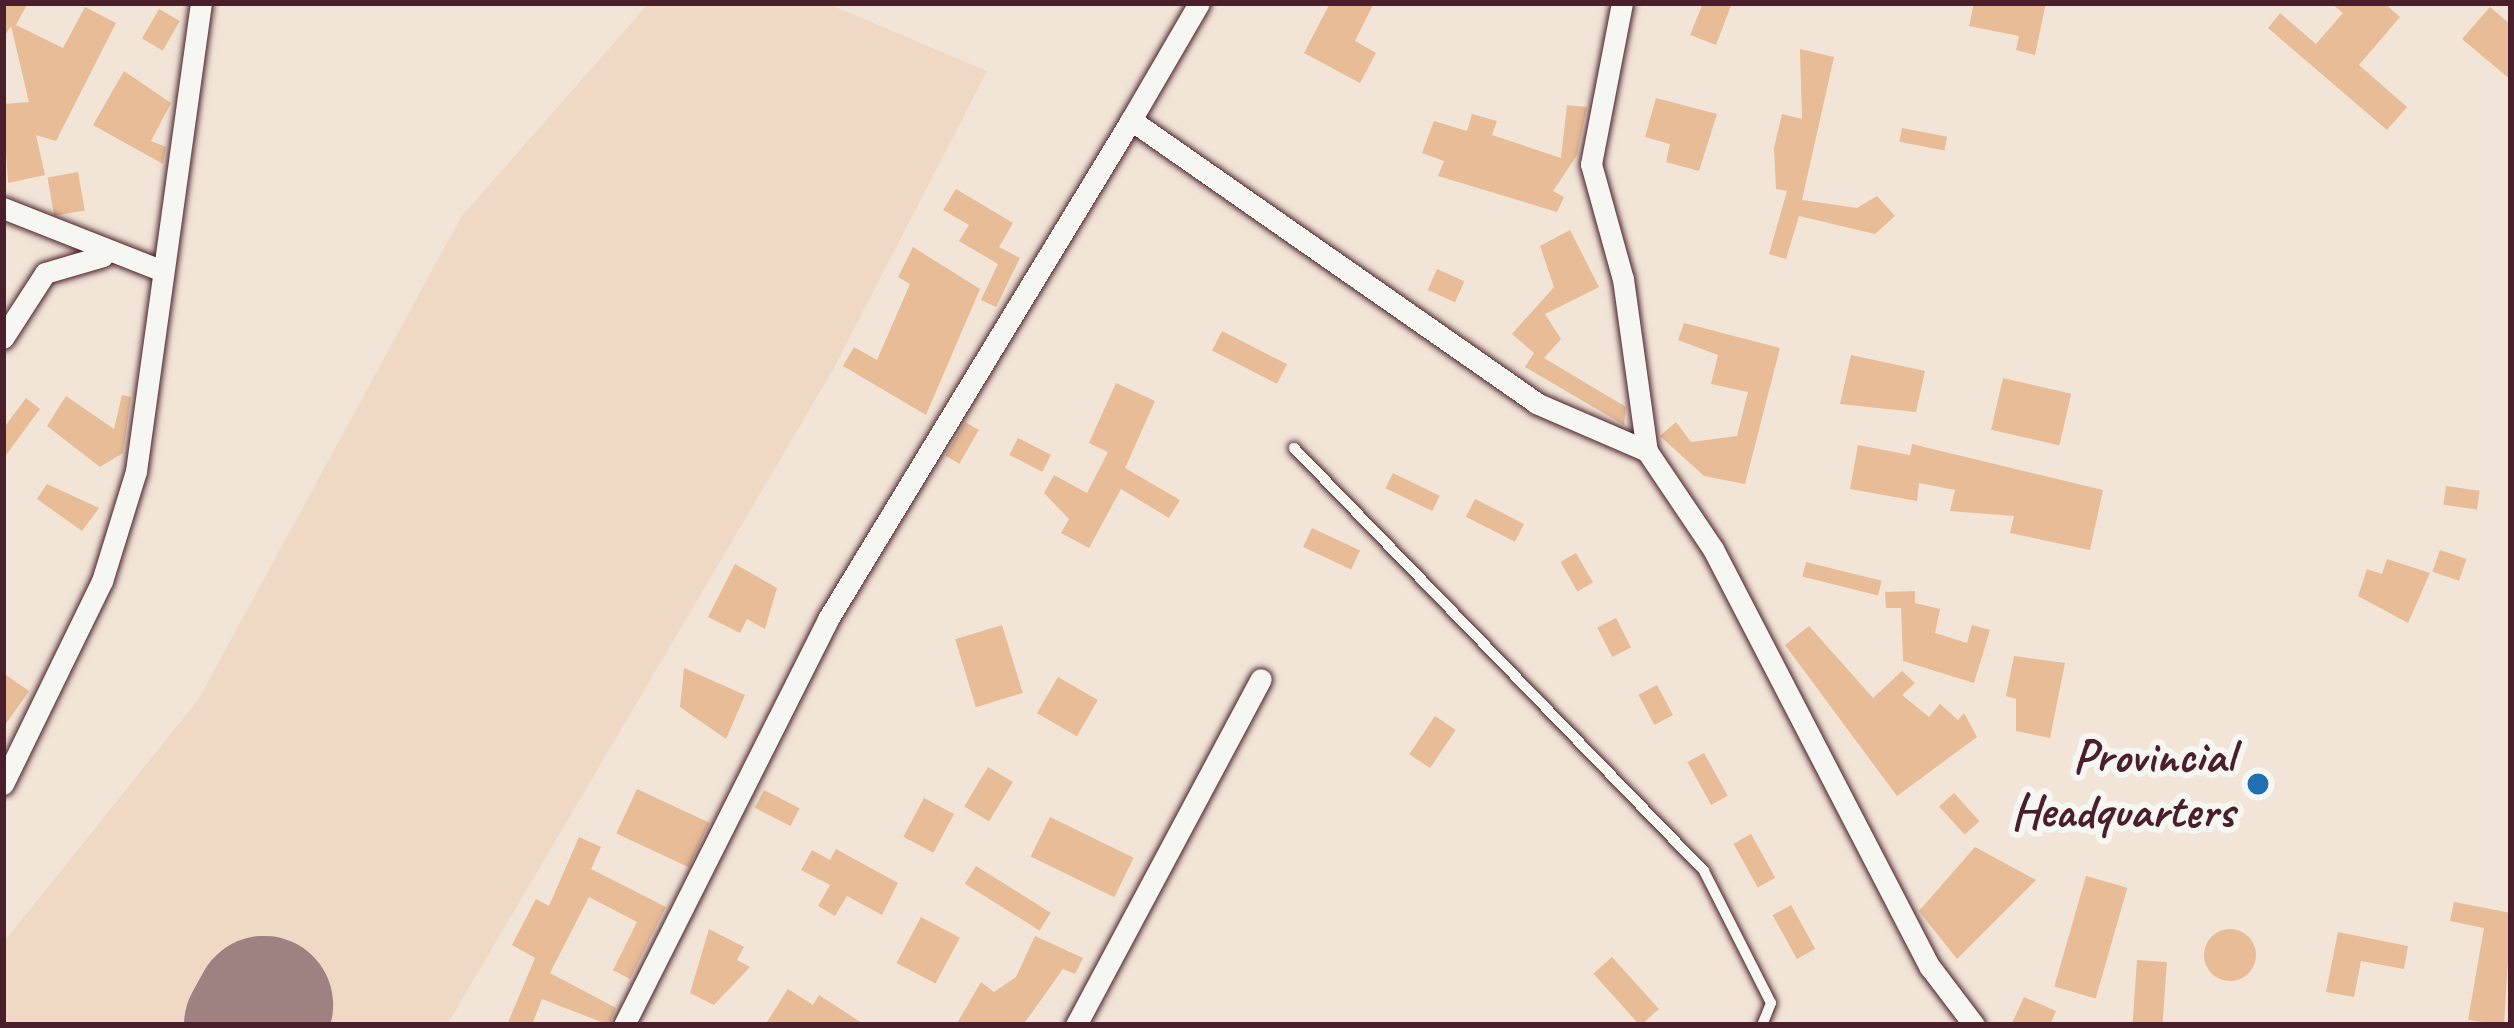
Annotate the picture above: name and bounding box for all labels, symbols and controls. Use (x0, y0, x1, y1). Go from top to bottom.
place label: Provincial Headquarters (2011, 727, 2234, 840)
marker: Provincial Headquarters (2245, 771, 2271, 797)

